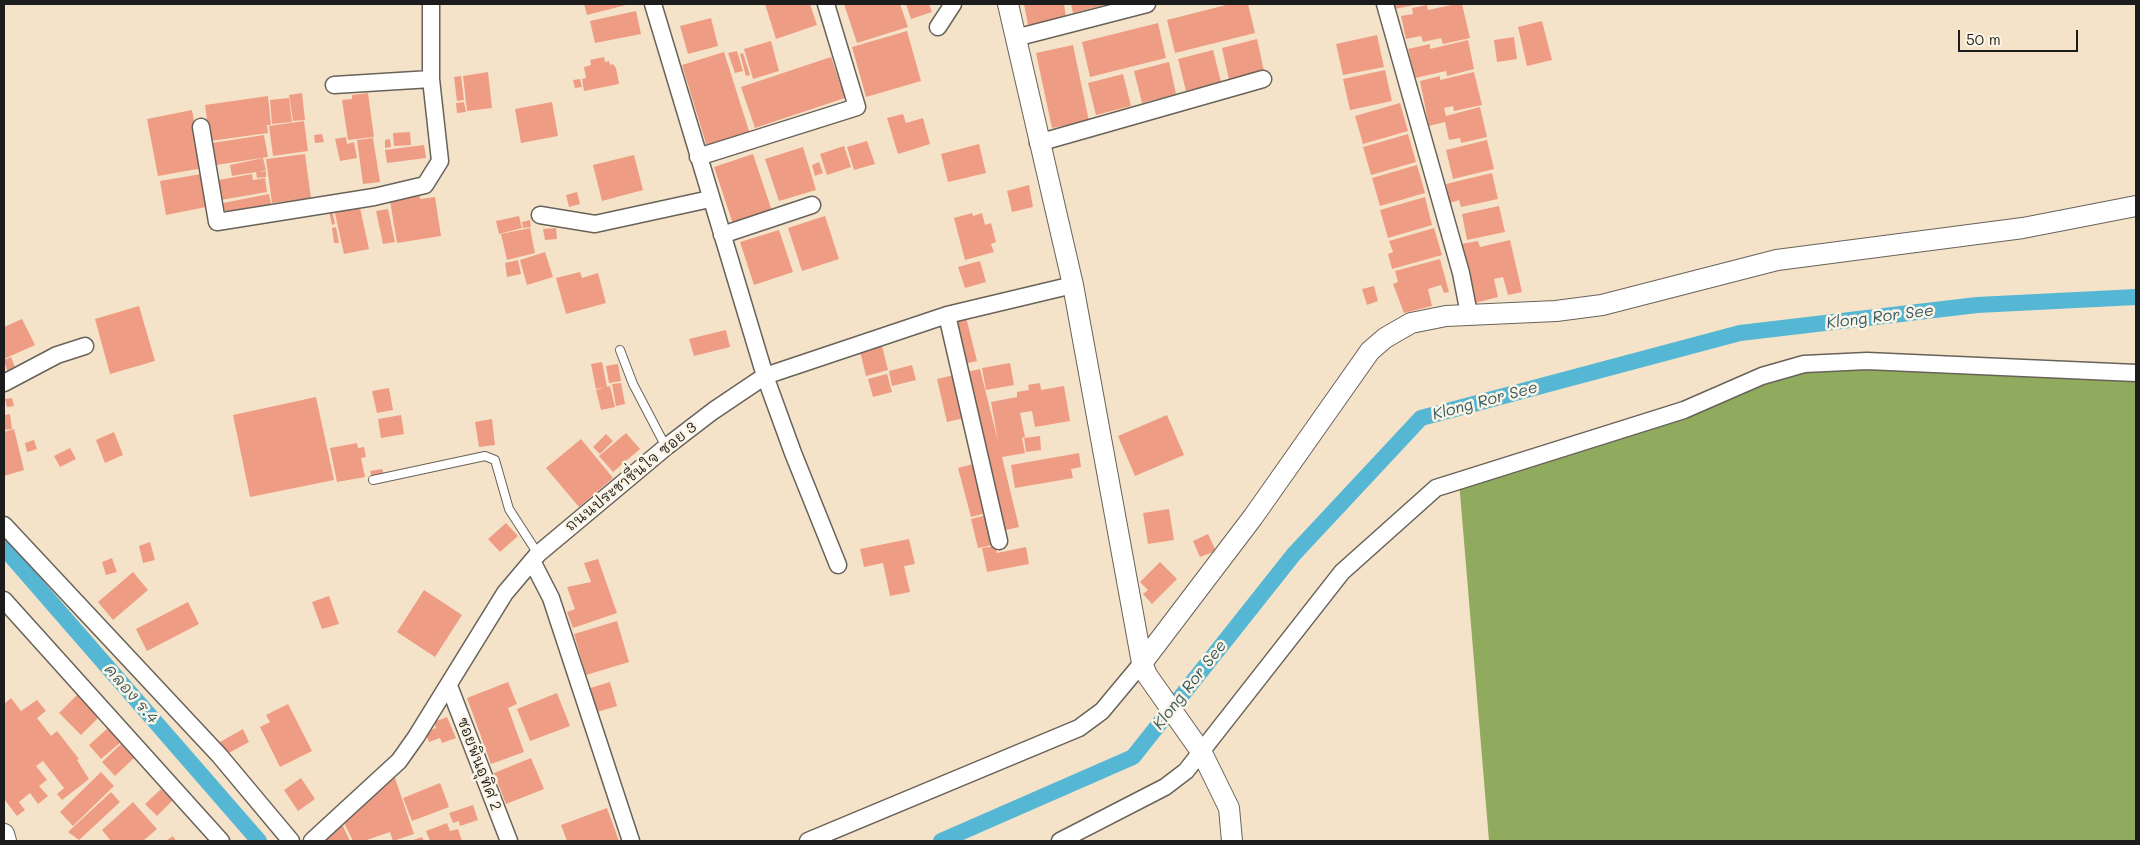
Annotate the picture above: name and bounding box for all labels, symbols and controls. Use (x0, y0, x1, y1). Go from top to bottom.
scale bar (1960, 20, 2080, 52)
text: 50 m (1966, 29, 2001, 49)
water label: Klong Ror See (1825, 301, 1935, 333)
water label: Klong Ror See (1430, 378, 1540, 424)
street label: ถนนประชาชื่นใจ ซอย 3 (562, 418, 700, 536)
water label: Klong Ror See (1149, 636, 1231, 734)
water label: คลอง ร.4 (100, 660, 162, 728)
street label: ซอยพินอุทิศ 2 (453, 715, 505, 813)

